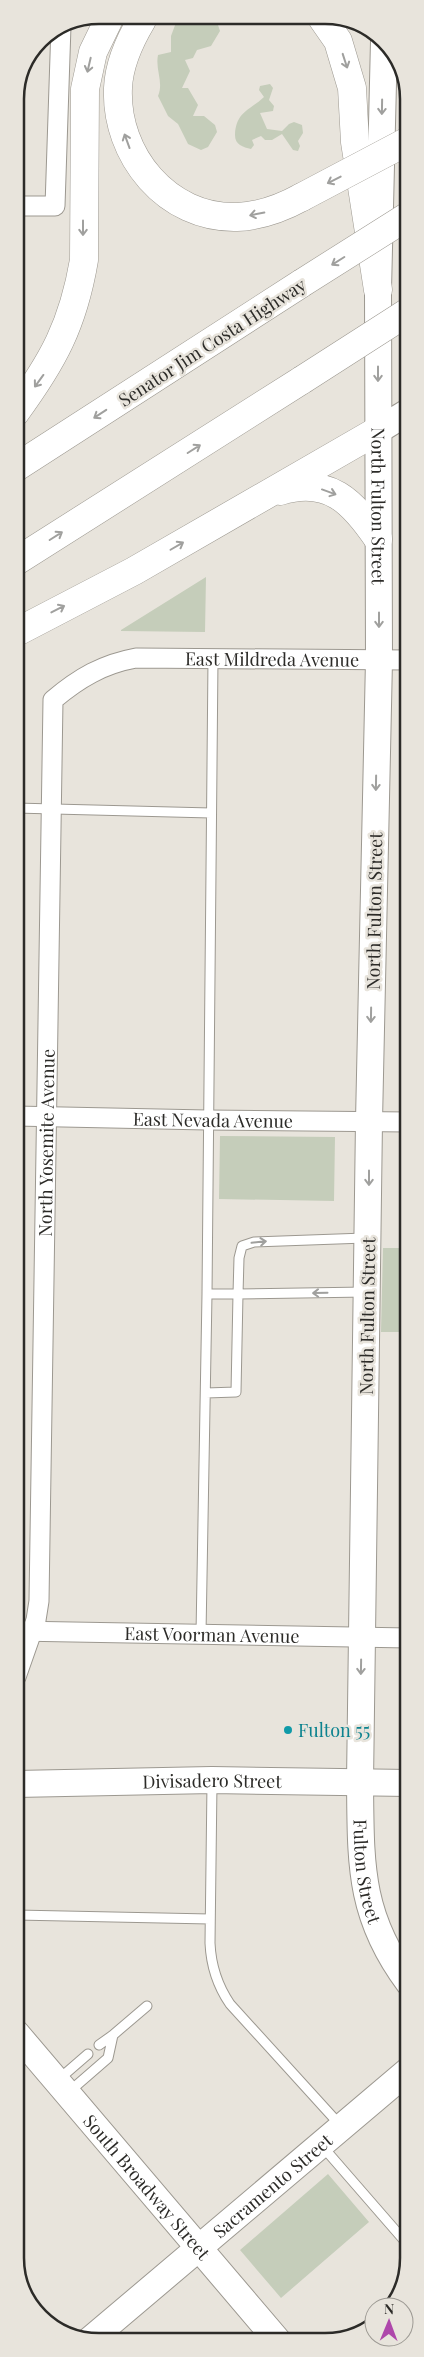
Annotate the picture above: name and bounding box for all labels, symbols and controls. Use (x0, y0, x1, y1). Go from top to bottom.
one-way arrow (341, 52, 350, 68)
one-way arrow (84, 57, 93, 73)
one-way arrow (378, 99, 387, 115)
one-way arrow (122, 134, 131, 150)
one-way arrow (327, 176, 342, 185)
one-way arrow (249, 210, 265, 219)
one-way arrow (78, 219, 88, 235)
one-way arrow (331, 256, 345, 266)
street label: Senator Jim Costa Highway (114, 272, 310, 412)
one-way arrow (373, 366, 383, 382)
one-way arrow (33, 373, 44, 387)
one-way arrow (93, 409, 107, 419)
street label: North Fulton Street (366, 427, 391, 585)
one-way arrow (186, 444, 200, 454)
one-way arrow (321, 488, 336, 497)
one-way arrow (49, 531, 63, 541)
one-way arrow (169, 541, 183, 551)
one-way arrow (50, 604, 65, 613)
one-way arrow (374, 612, 384, 628)
street label: East Mildreda Avenue (185, 646, 359, 672)
one-way arrow (372, 774, 381, 790)
street label: North Fulton Street (361, 832, 387, 990)
one-way arrow (367, 1007, 376, 1023)
street label: North Yosemite Avenue (33, 1049, 60, 1237)
street label: East Nevada Avenue (133, 1106, 293, 1133)
one-way arrow (364, 1169, 374, 1185)
one-way arrow (251, 1237, 267, 1247)
street label: North Fulton Street (354, 1237, 380, 1395)
one-way arrow (312, 1288, 328, 1297)
street label: East Voorman Avenue (124, 1621, 300, 1648)
one-way arrow (356, 1658, 366, 1674)
place label: Fulton 55 (298, 1718, 370, 1742)
marker: Fulton 55 (282, 1724, 294, 1736)
street label: Divisadero Street (142, 1768, 282, 1793)
street label: Fulton Street (348, 1819, 387, 1928)
street label: South Broadway Street (78, 2109, 216, 2265)
street label: Sacramento Street (208, 2128, 338, 2243)
north arrow (364, 2297, 414, 2347)
text: N (384, 2299, 394, 2318)

